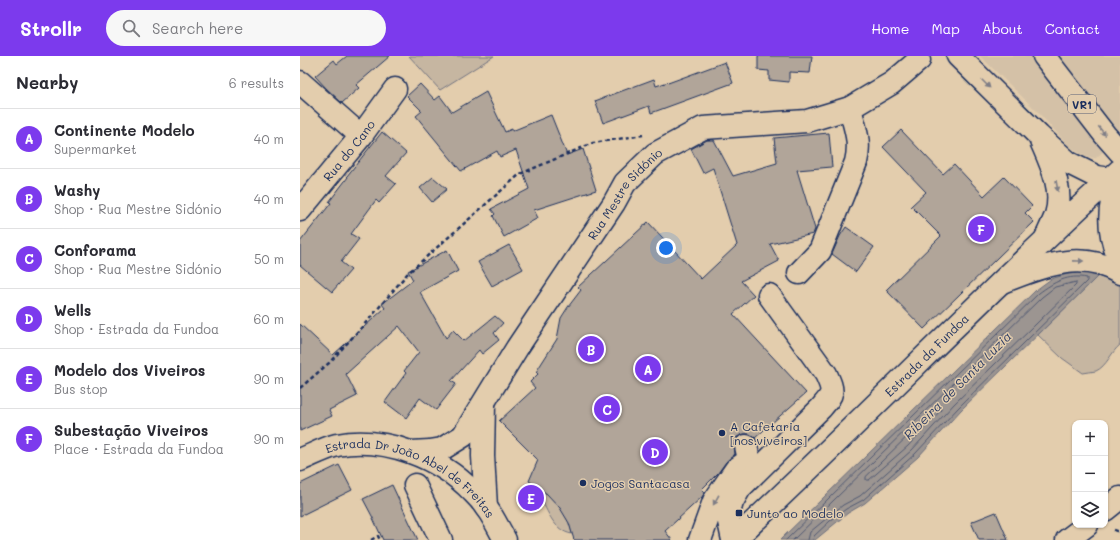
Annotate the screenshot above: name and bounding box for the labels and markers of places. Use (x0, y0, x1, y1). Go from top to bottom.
pin: F (968, 214, 994, 244)
pin: B (578, 334, 604, 364)
pin: A (635, 354, 661, 384)
pin: C (594, 394, 620, 424)
place label: A Cafetaria [nos.viveiros] (730, 418, 807, 448)
marker: A Cafetaria [nos.viveiros] (717, 428, 727, 438)
pin: D (642, 437, 668, 467)
place label: Jogos Santacasa (591, 475, 690, 491)
marker: Jogos Santacasa (578, 478, 588, 488)
pin: E (518, 483, 544, 513)
place label: Junto ao Modelo (747, 505, 843, 521)
marker: Junto ao Modelo (734, 508, 744, 518)

